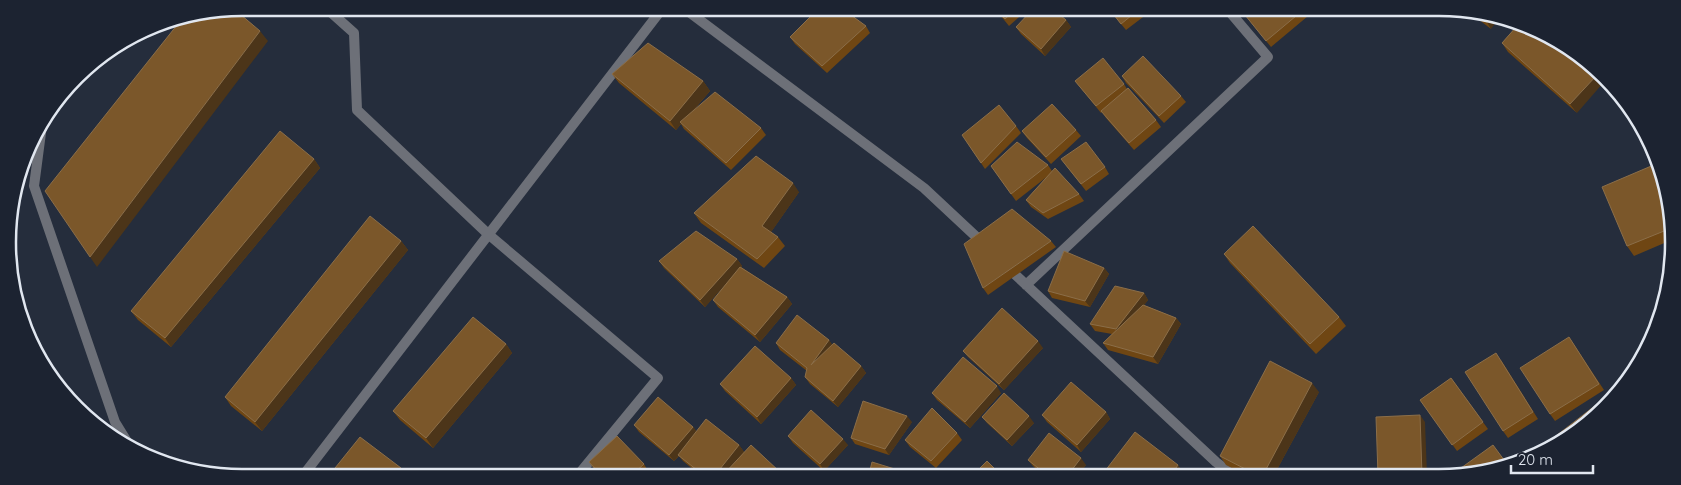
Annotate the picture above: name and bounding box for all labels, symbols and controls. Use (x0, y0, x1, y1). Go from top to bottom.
scale bar (1511, 442, 1594, 474)
text: 20 m (1518, 450, 1553, 469)

